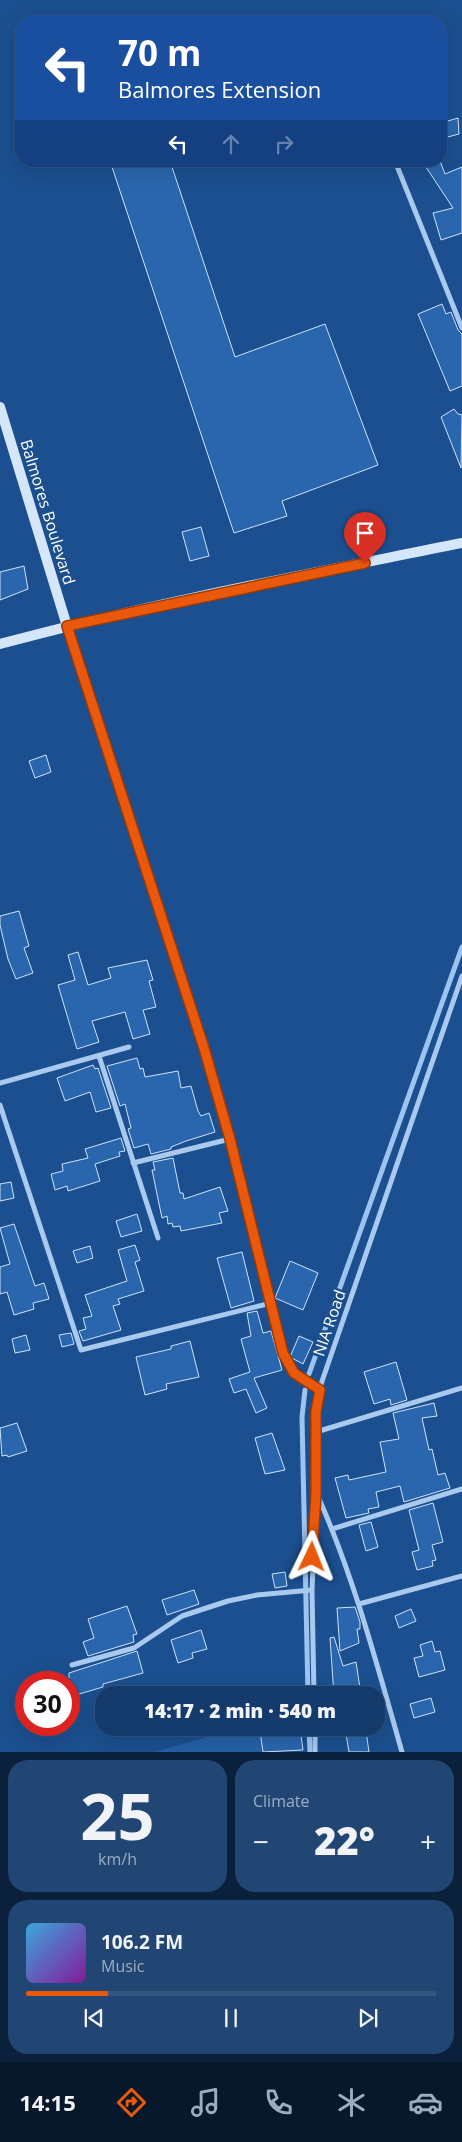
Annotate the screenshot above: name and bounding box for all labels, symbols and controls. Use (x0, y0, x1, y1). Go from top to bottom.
text: 70 m (118, 29, 201, 76)
icon: left (35, 35, 100, 100)
text: Balmores Extension (118, 74, 321, 104)
icon: left (164, 130, 192, 158)
icon: ahead (217, 130, 245, 158)
icon: right (270, 130, 298, 158)
street label: Balmores Boulevard (15, 437, 81, 587)
pin (344, 512, 386, 563)
icon: arrive (351, 519, 379, 547)
street label: NIA Road (307, 1287, 351, 1359)
position arrow (285, 1530, 337, 1582)
speed limit sign: 30 (15, 1671, 80, 1736)
text: 14:17 · 2 min · 540 m (144, 1698, 336, 1724)
text: 25 (80, 1771, 155, 1859)
text: Climate (253, 1790, 310, 1812)
text: 22° (314, 1814, 375, 1866)
text: − (253, 1822, 269, 1860)
text: + (420, 1822, 436, 1860)
text: km/h (98, 1848, 137, 1870)
text: 106.2 FM (101, 1929, 183, 1955)
text: Music (101, 1955, 145, 1977)
icon: previous (80, 2004, 108, 2032)
icon: pause (217, 2004, 245, 2032)
icon: next (354, 2004, 382, 2032)
icon: directions (114, 2085, 149, 2120)
icon: music (188, 2085, 223, 2120)
icon: phone (261, 2085, 296, 2120)
icon: climate (334, 2085, 369, 2120)
icon: car (408, 2085, 443, 2120)
text: 14:15 (19, 2087, 76, 2117)

